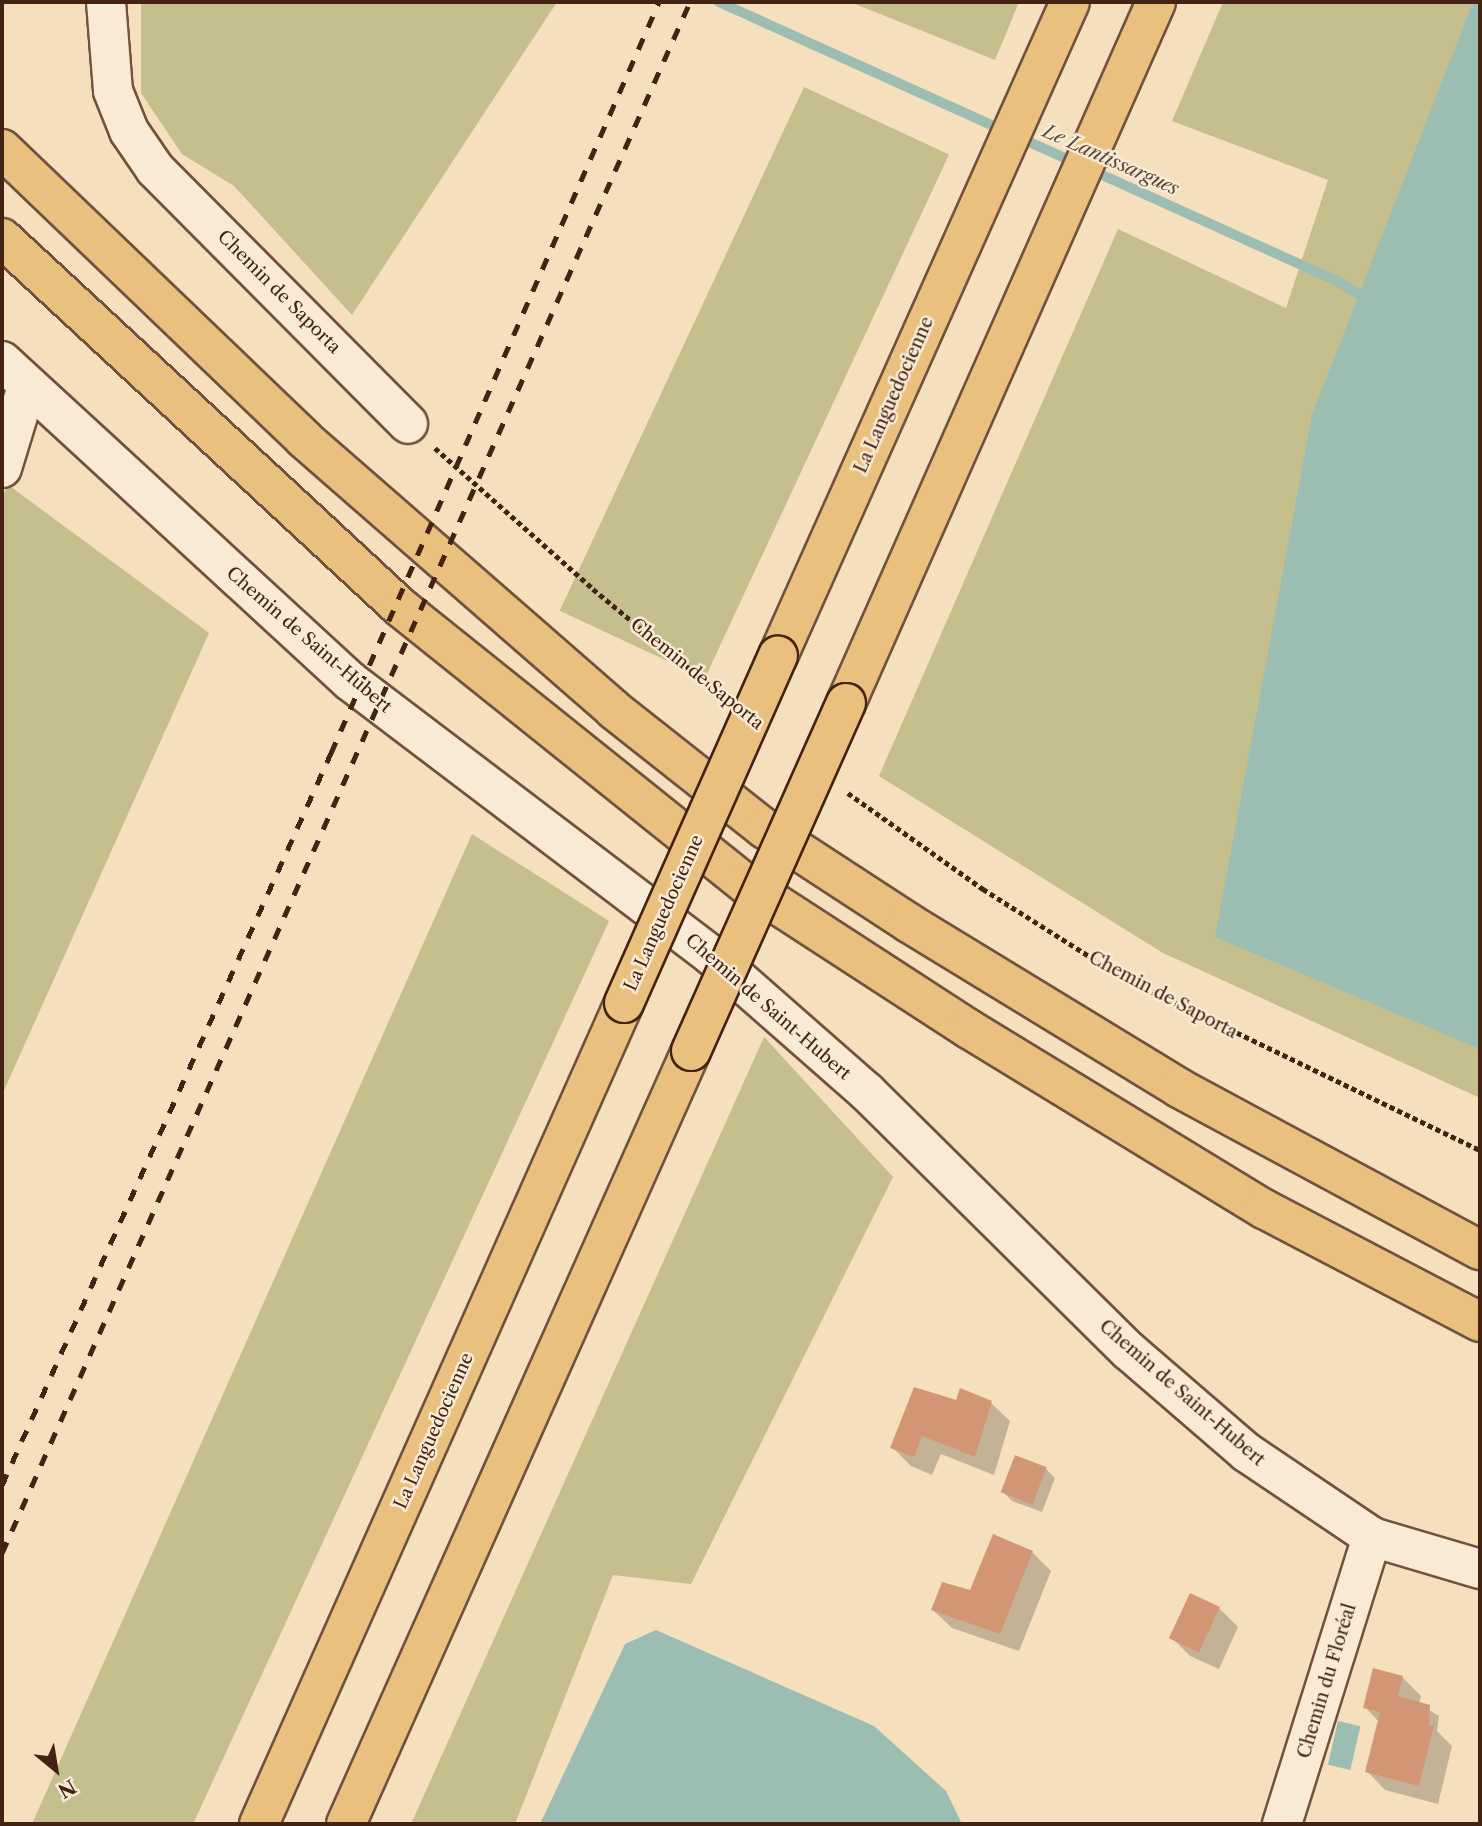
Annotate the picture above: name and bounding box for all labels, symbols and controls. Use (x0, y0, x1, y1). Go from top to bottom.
water label: Le Lantissargues (1039, 120, 1183, 200)
street label: Chemin de Saporta (213, 226, 345, 358)
street label: La Languedocienne (850, 313, 938, 477)
street label: Chemin de Saint-Hubert (222, 562, 396, 718)
street label: Chemin de Saporta (626, 614, 768, 734)
street label: La Languedocienne (620, 831, 708, 995)
street label: Chemin de Saint-Hubert (681, 929, 855, 1085)
street label: Chemin de Saporta (1085, 947, 1241, 1043)
street label: Chemin de Saint-Hubert (1095, 1315, 1269, 1471)
street label: La Languedocienne (390, 1349, 478, 1513)
street label: Chemin du Floréal (1293, 1601, 1361, 1761)
north arrow (21, 1735, 91, 1805)
text: N (54, 1775, 80, 1803)

